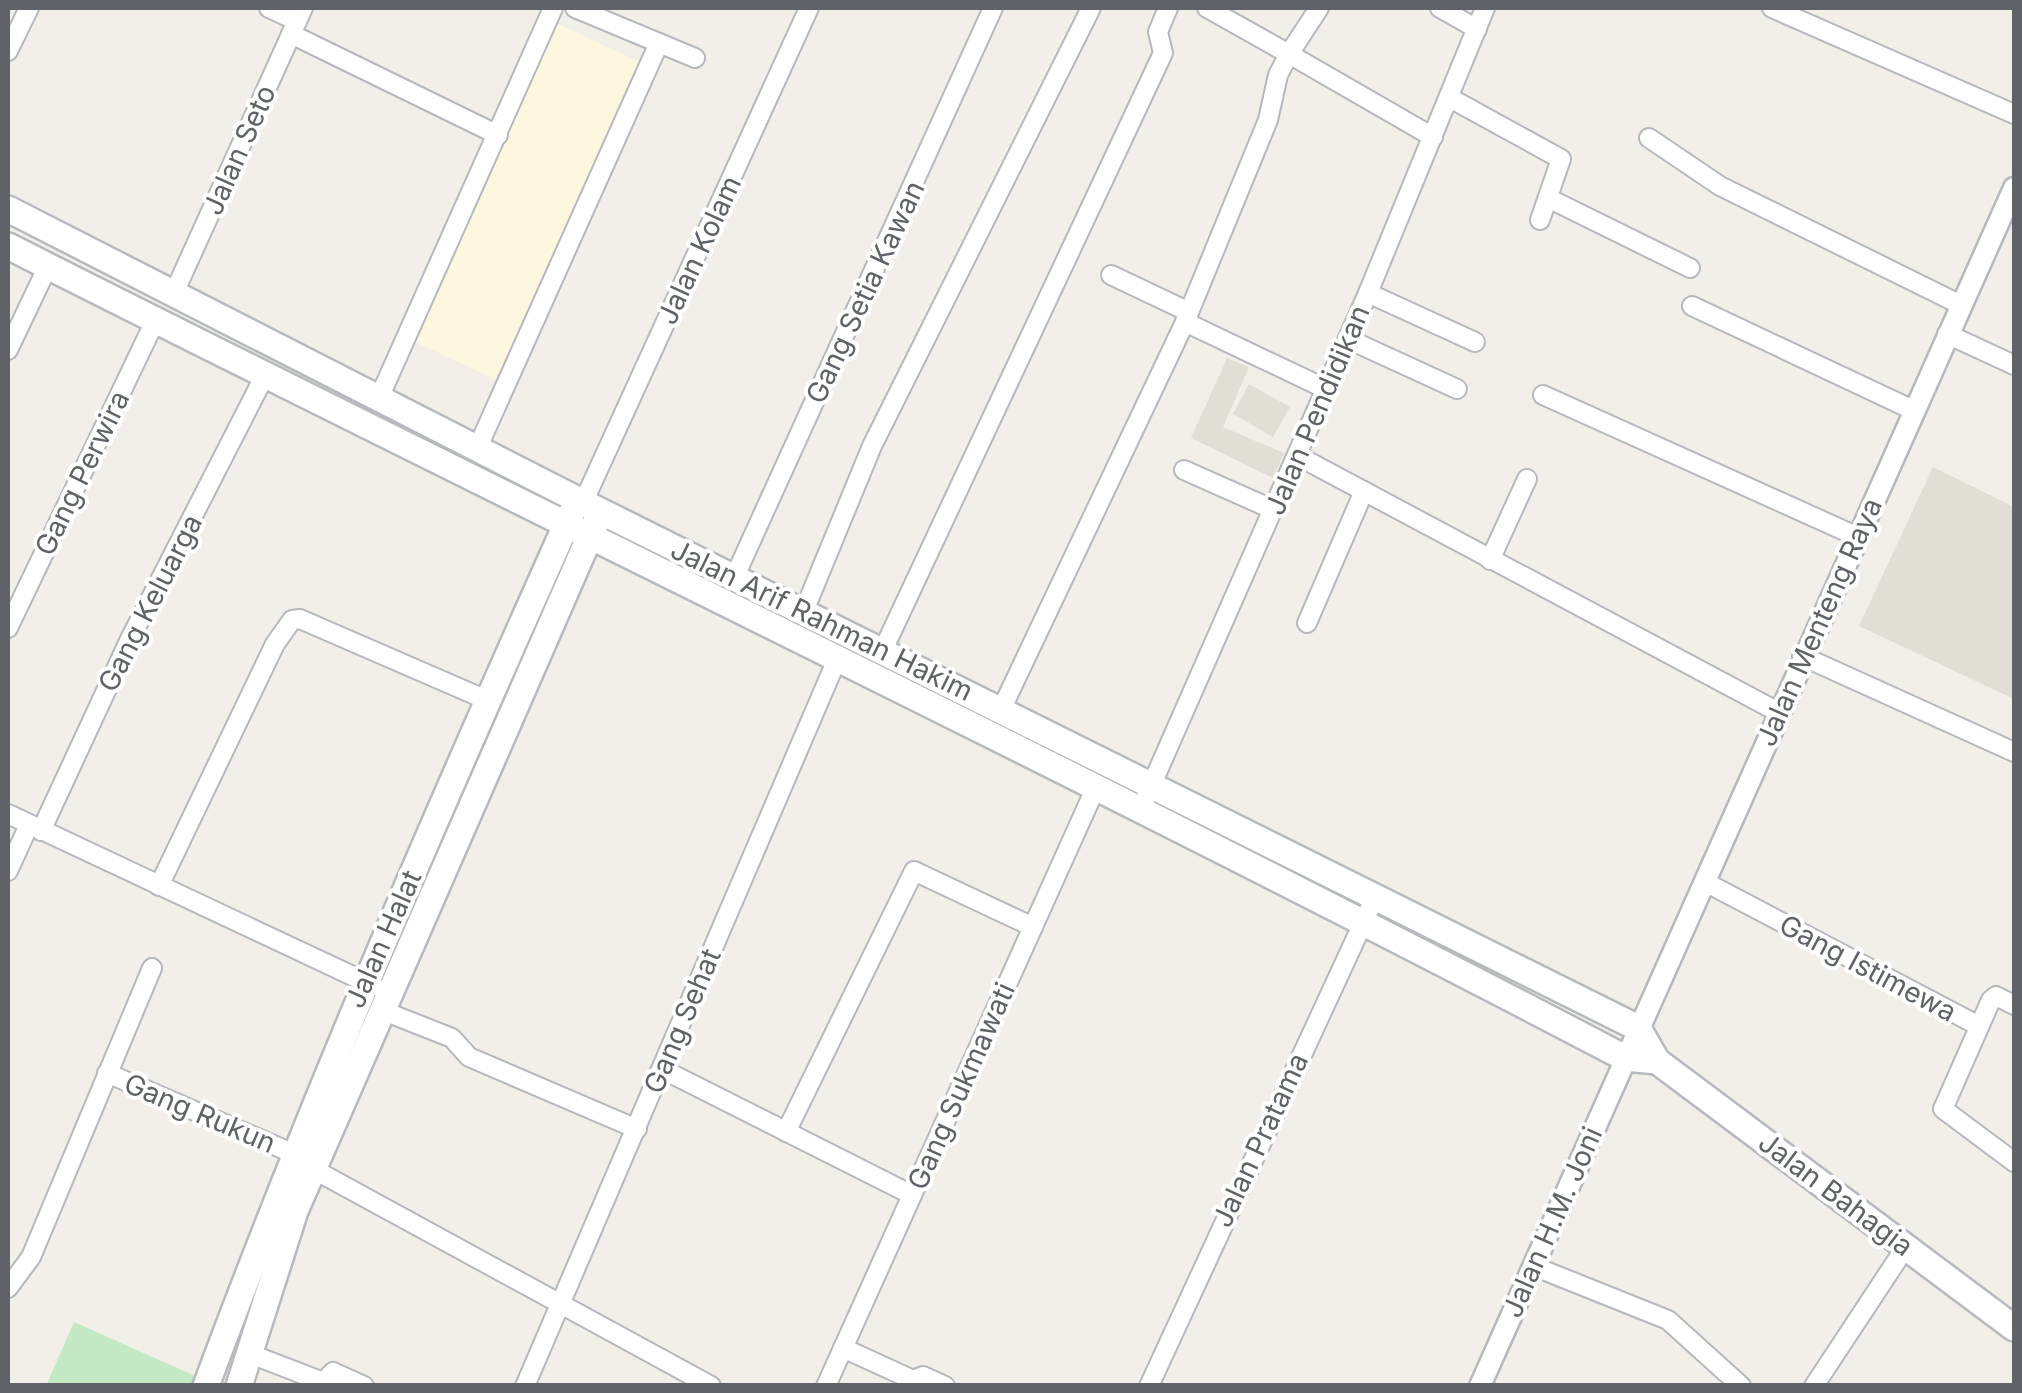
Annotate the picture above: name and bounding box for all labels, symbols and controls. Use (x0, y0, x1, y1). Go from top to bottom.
street label: Jalan Seto (195, 80, 283, 220)
street label: Jalan Kolam (650, 170, 748, 330)
street label: Gang Setia Kawan (799, 175, 931, 409)
street label: Jalan Pendidikan (1257, 300, 1377, 520)
street label: Gang Perwira (27, 385, 137, 561)
street label: Jalan Menteng Raya (1749, 493, 1889, 751)
street label: Gang Keluarga (91, 509, 209, 697)
street label: Jalan Arif Rahman Hakim (665, 532, 979, 708)
street label: Jalan Halat (338, 865, 428, 1013)
street label: Gang Istimewa (1774, 907, 1962, 1029)
street label: Gang Sehat (636, 944, 728, 1098)
street label: Gang Sukmawati (900, 977, 1022, 1195)
street label: Jalan Pratama (1205, 1048, 1315, 1232)
street label: Gang Rukun (119, 1066, 281, 1160)
street label: Jalan H.M. Joni (1495, 1122, 1609, 1322)
street label: Jalan Bahagia (1752, 1125, 1920, 1263)

